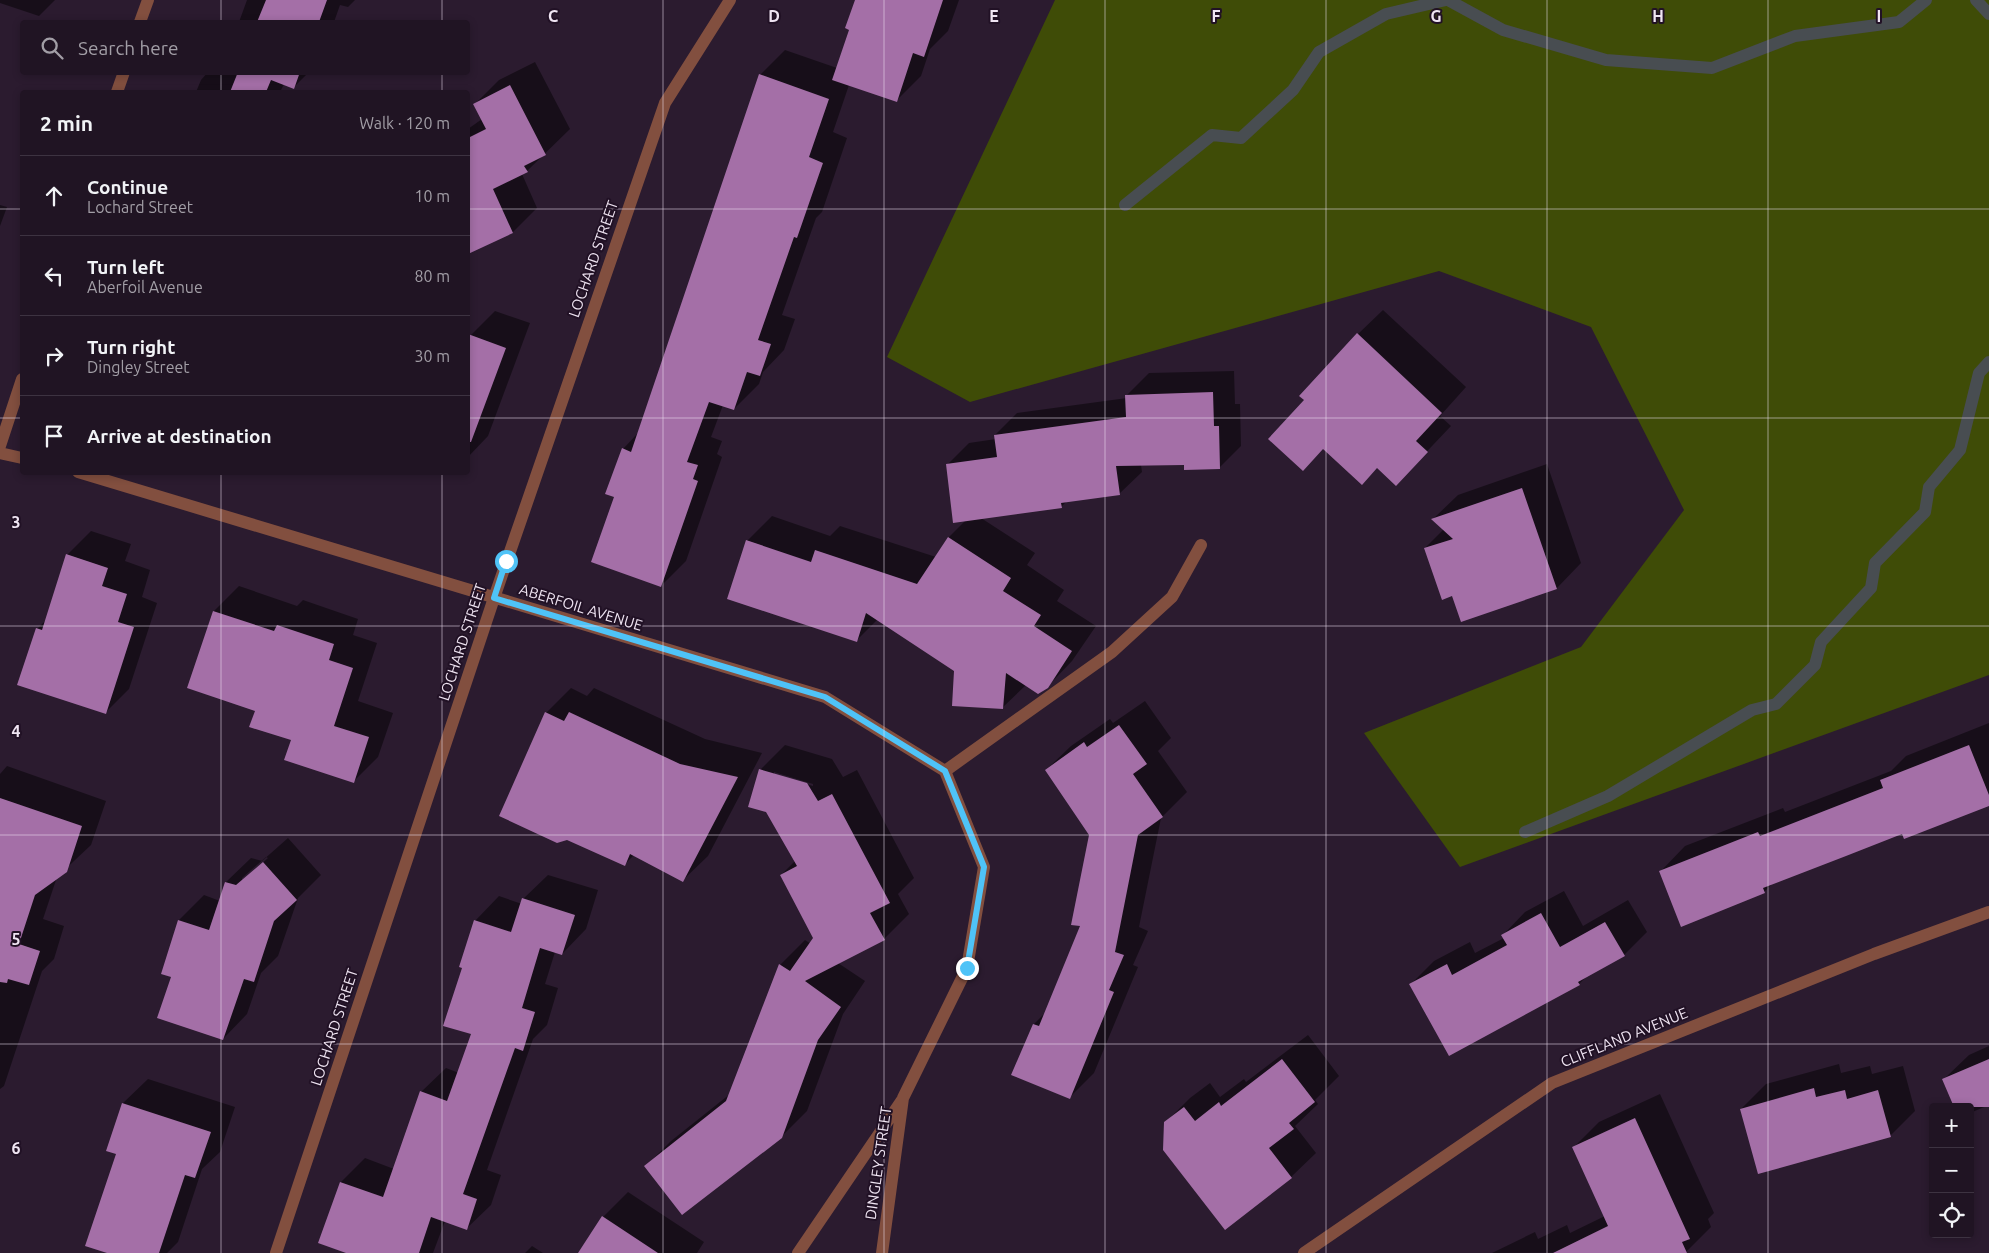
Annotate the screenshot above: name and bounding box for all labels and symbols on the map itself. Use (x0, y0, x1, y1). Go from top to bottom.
text: C (548, 7, 558, 25)
text: D (768, 7, 780, 25)
text: E (989, 7, 999, 25)
text: F (1212, 7, 1221, 25)
text: G (1430, 7, 1442, 25)
text: H (1652, 7, 1664, 25)
text: I (1877, 7, 1881, 25)
street label: LOCHARD STREET (565, 198, 621, 320)
text: 3 (11, 513, 21, 531)
route start (495, 550, 518, 573)
street label: ABERFOIL AVENUE (517, 580, 645, 634)
street label: LOCHARD STREET (435, 581, 489, 703)
text: 4 (11, 722, 21, 740)
text: 5 (11, 930, 21, 948)
route end (956, 957, 979, 980)
street label: LOCHARD STREET (307, 966, 361, 1088)
street label: CLIFFLAND AVENUE (1558, 1004, 1690, 1070)
street label: DINGLEY STREET (862, 1105, 894, 1221)
text: 6 (11, 1139, 21, 1157)

